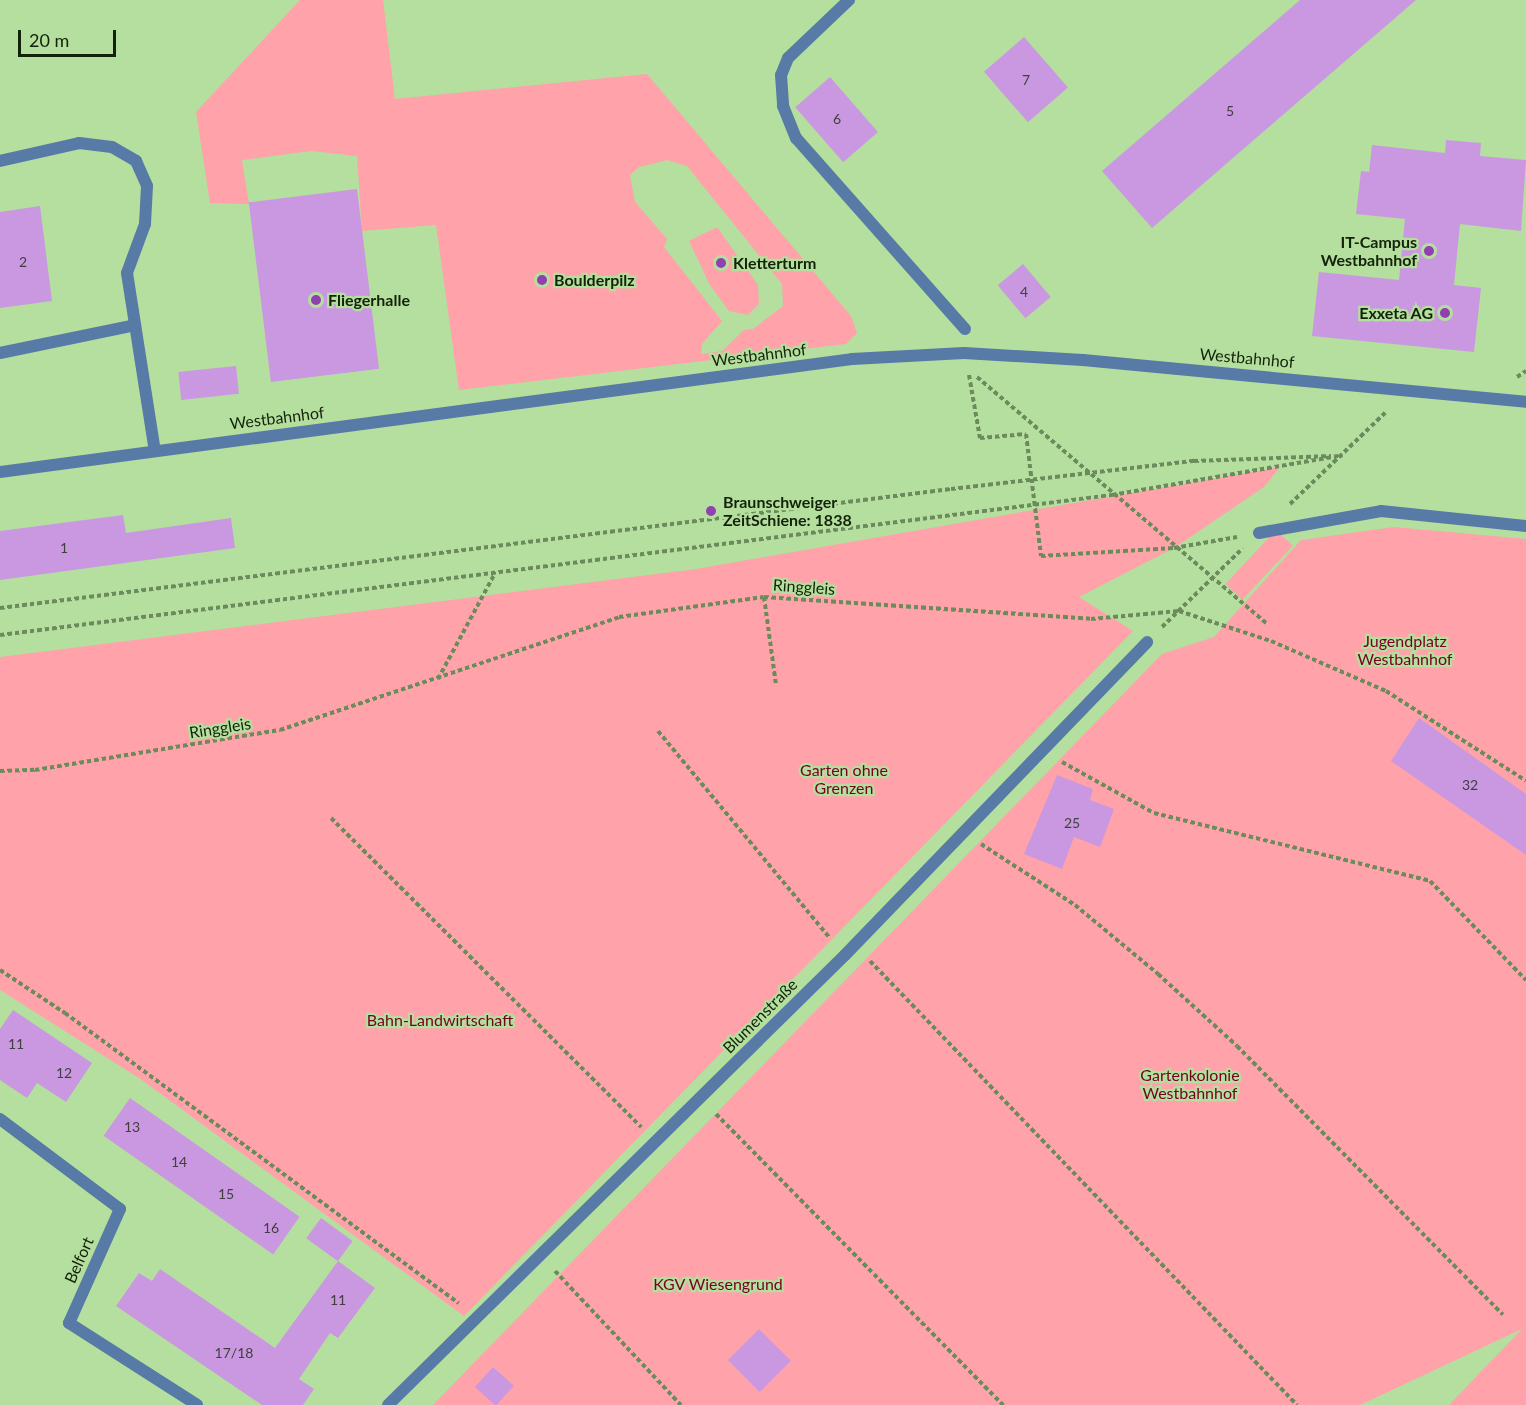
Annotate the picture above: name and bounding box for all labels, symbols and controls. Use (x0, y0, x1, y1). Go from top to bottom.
scale bar (21, 18, 118, 56)
text: 20 m (29, 29, 69, 51)
house number: 7 (1022, 72, 1030, 88)
house number: 5 (1226, 103, 1234, 119)
house number: 6 (833, 111, 841, 127)
place label: IT-Campus Westbahnhof (1321, 232, 1417, 270)
marker: IT-Campus Westbahnhof (1422, 244, 1436, 258)
place label: Kletterturm (733, 253, 816, 273)
house number: 2 (19, 254, 27, 270)
marker: Kletterturm (714, 256, 728, 270)
place label: Boulderpilz (554, 270, 635, 290)
marker: Boulderpilz (535, 273, 549, 287)
house number: 4 (1020, 284, 1028, 300)
place label: Fliegerhalle (328, 290, 410, 310)
marker: Fliegerhalle (309, 293, 323, 307)
place label: Exxeta AG (1359, 303, 1433, 323)
marker: Exxeta AG (1438, 306, 1452, 320)
street label: Westbahnhof (711, 340, 807, 370)
street label: Westbahnhof (1199, 344, 1295, 372)
street label: Westbahnhof (229, 403, 325, 433)
place label: Braunschweiger ZeitSchiene: 1838 (723, 492, 852, 530)
marker: Braunschweiger ZeitSchiene: 1838 (704, 504, 718, 518)
house number: 1 (60, 540, 68, 556)
street label: Ringgleis (772, 575, 836, 599)
park label: Jugendplatz Westbahnhof (1358, 631, 1452, 669)
street label: Ringgleis (188, 714, 252, 742)
park label: Garten ohne Grenzen (800, 760, 888, 798)
house number: 32 (1462, 777, 1478, 793)
house number: 25 (1064, 815, 1080, 831)
street label: Blumenstraße (719, 975, 801, 1057)
park label: Bahn-Landwirtschaft (367, 1010, 513, 1030)
house number: 11 (8, 1036, 24, 1052)
house number: 12 (56, 1065, 72, 1081)
park label: Gartenkolonie Westbahnhof (1140, 1065, 1240, 1103)
house number: 13 (124, 1119, 140, 1135)
house number: 14 (171, 1154, 187, 1170)
house number: 15 (218, 1186, 234, 1202)
house number: 16 (263, 1220, 279, 1236)
street label: Belfort (60, 1234, 98, 1286)
park label: KGV Wiesengrund (653, 1274, 783, 1294)
house number: 11 (330, 1292, 346, 1308)
house number: 17/18 (215, 1345, 253, 1361)

